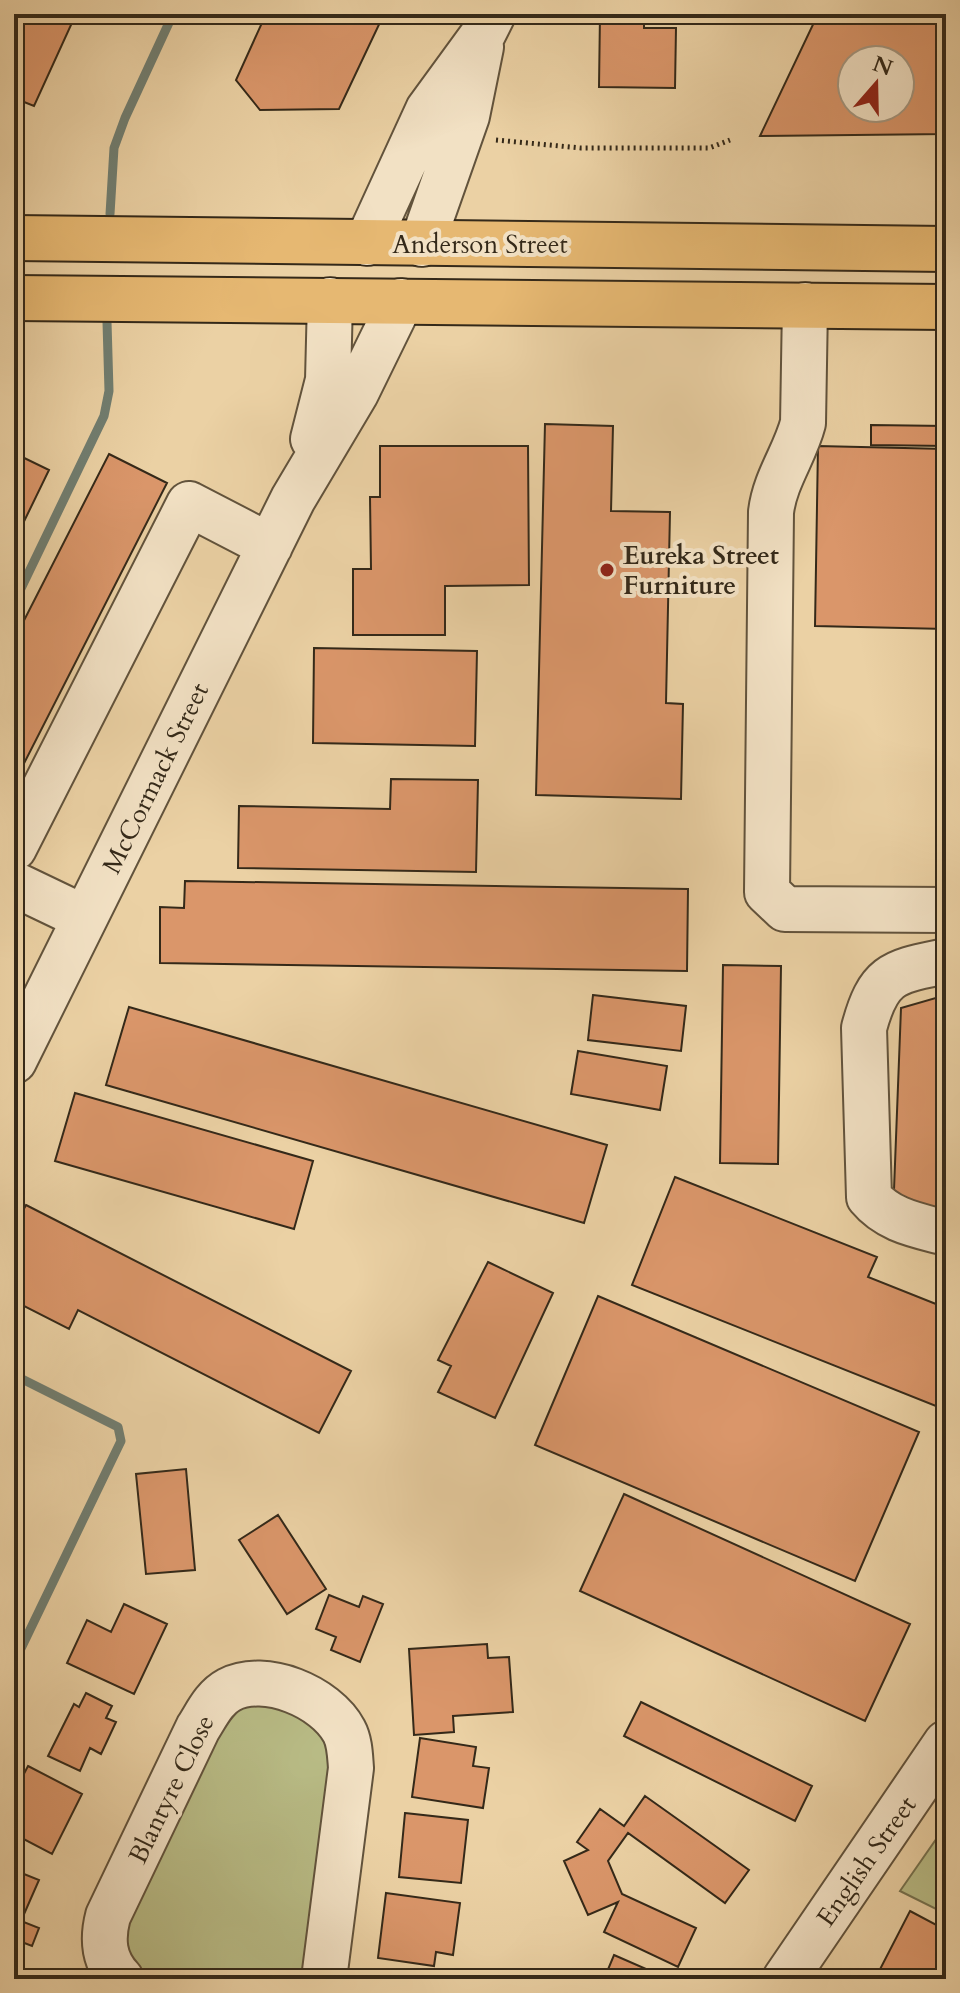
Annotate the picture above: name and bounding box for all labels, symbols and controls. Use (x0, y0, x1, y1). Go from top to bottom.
north arrow (836, 44, 916, 124)
text: N (868, 49, 897, 84)
street label: Anderson Street (392, 227, 568, 262)
place label: Eureka Street Furniture (623, 538, 779, 603)
marker: Eureka Street Furniture (598, 561, 616, 579)
street label: McCormack Street (94, 677, 217, 879)
street label: Blantyre Close (120, 1709, 223, 1870)
street label: English Street (809, 1789, 924, 1934)

